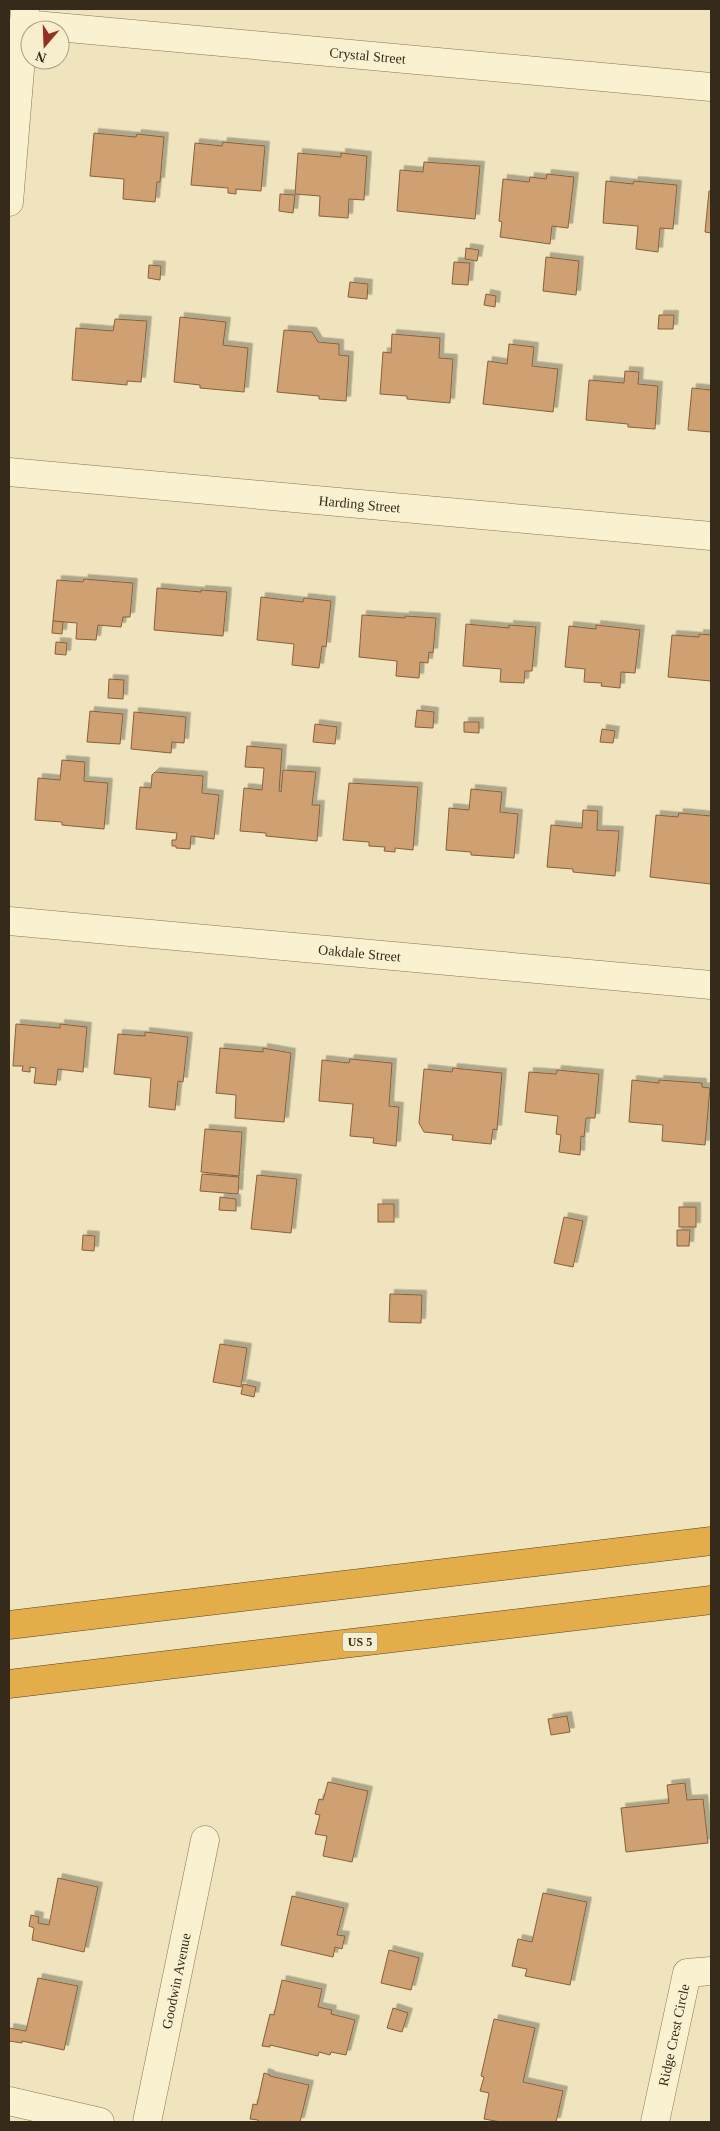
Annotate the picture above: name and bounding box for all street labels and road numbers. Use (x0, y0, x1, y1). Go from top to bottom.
street label: Crystal Street (329, 45, 407, 66)
street label: Harding Street (318, 493, 401, 515)
street label: Oakdale Street (318, 942, 402, 964)
road number: US 5 (342, 1632, 378, 1651)
street label: Goodwin Avenue (159, 1932, 193, 2030)
street label: Ridge Crest Circle (655, 1982, 692, 2088)

